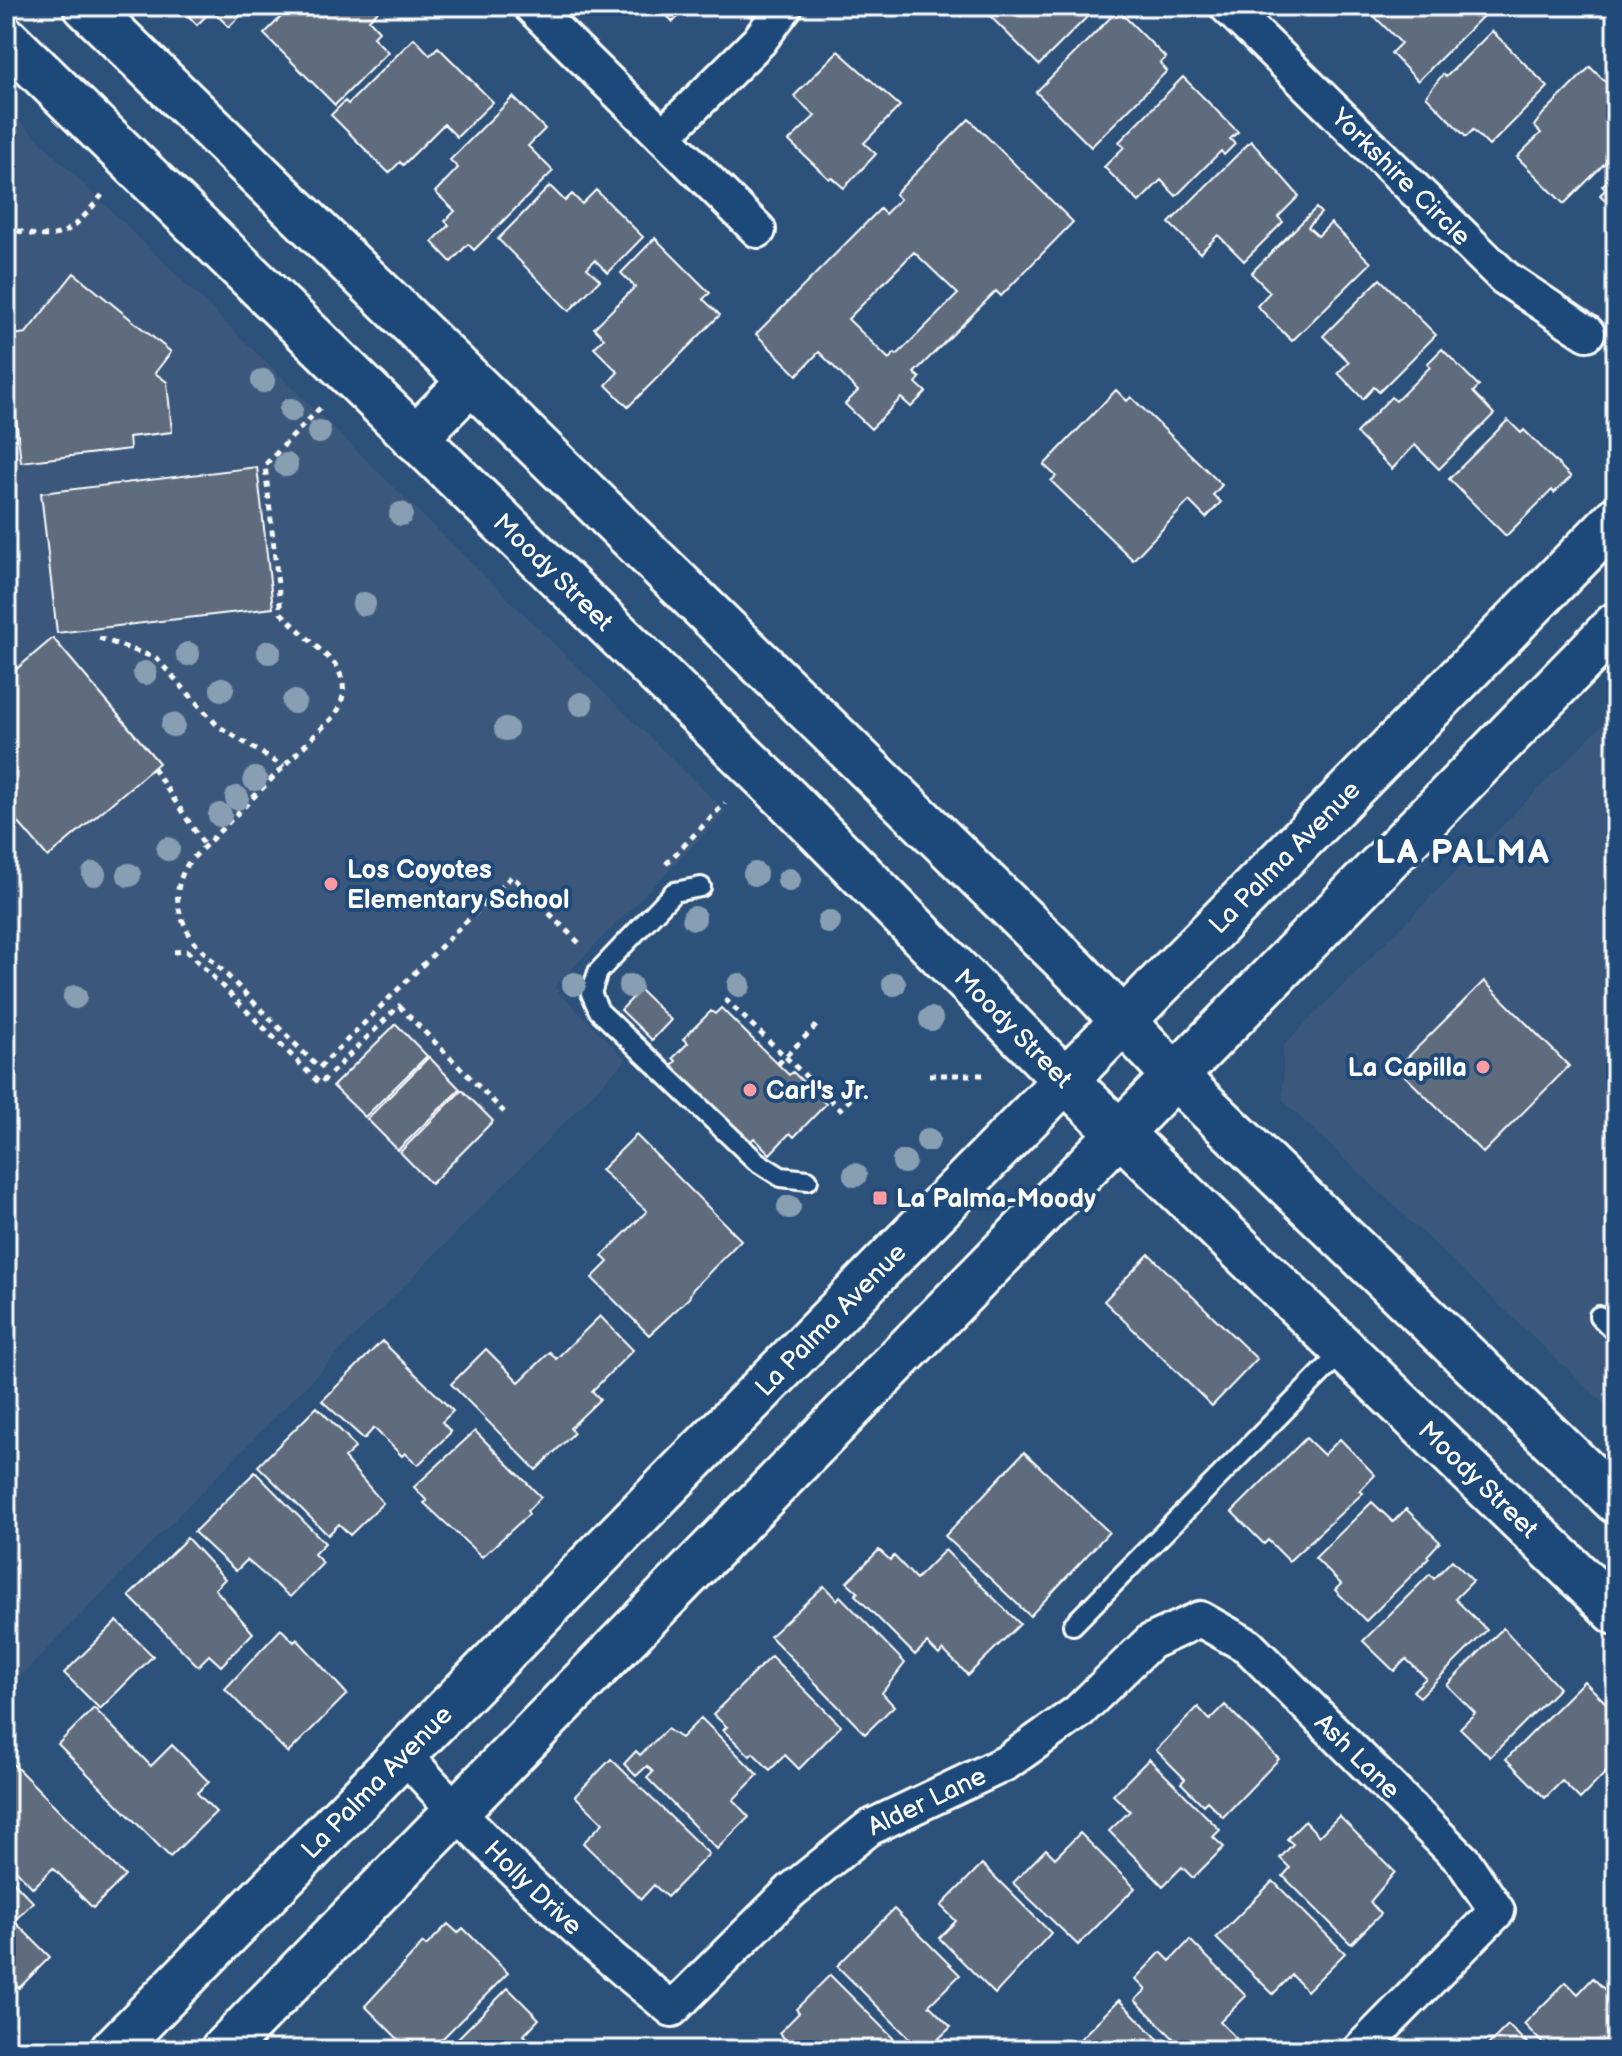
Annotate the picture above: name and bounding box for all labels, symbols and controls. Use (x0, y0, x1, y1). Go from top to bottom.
street label: Yorkshire Circle (1323, 102, 1477, 253)
street label: Moody Street (486, 508, 619, 638)
street label: La Palma Avenue (1203, 775, 1367, 941)
district label: LA PALMA (1375, 832, 1551, 873)
place label: Los Coyotes Elementary School (347, 855, 570, 916)
marker: Los Coyotes Elementary School (322, 875, 340, 893)
street label: Moody Street (947, 963, 1078, 1095)
place label: La Capilla (1348, 1053, 1467, 1084)
marker: La Capilla (1474, 1058, 1492, 1076)
place label: Carl's Jr. (766, 1076, 869, 1107)
marker: Carl's Jr. (741, 1081, 759, 1099)
place label: La Palma-Moody (896, 1184, 1096, 1215)
marker: La Palma-Moody (871, 1189, 889, 1207)
street label: La Palma Avenue (749, 1237, 913, 1403)
street label: Moody Street (1411, 1416, 1544, 1545)
street label: La Palma Avenue (296, 1700, 459, 1866)
street label: Ash Lane (1308, 1708, 1406, 1806)
street label: Alder Lane (863, 1761, 991, 1843)
street label: Holly Drive (477, 1835, 588, 1942)

